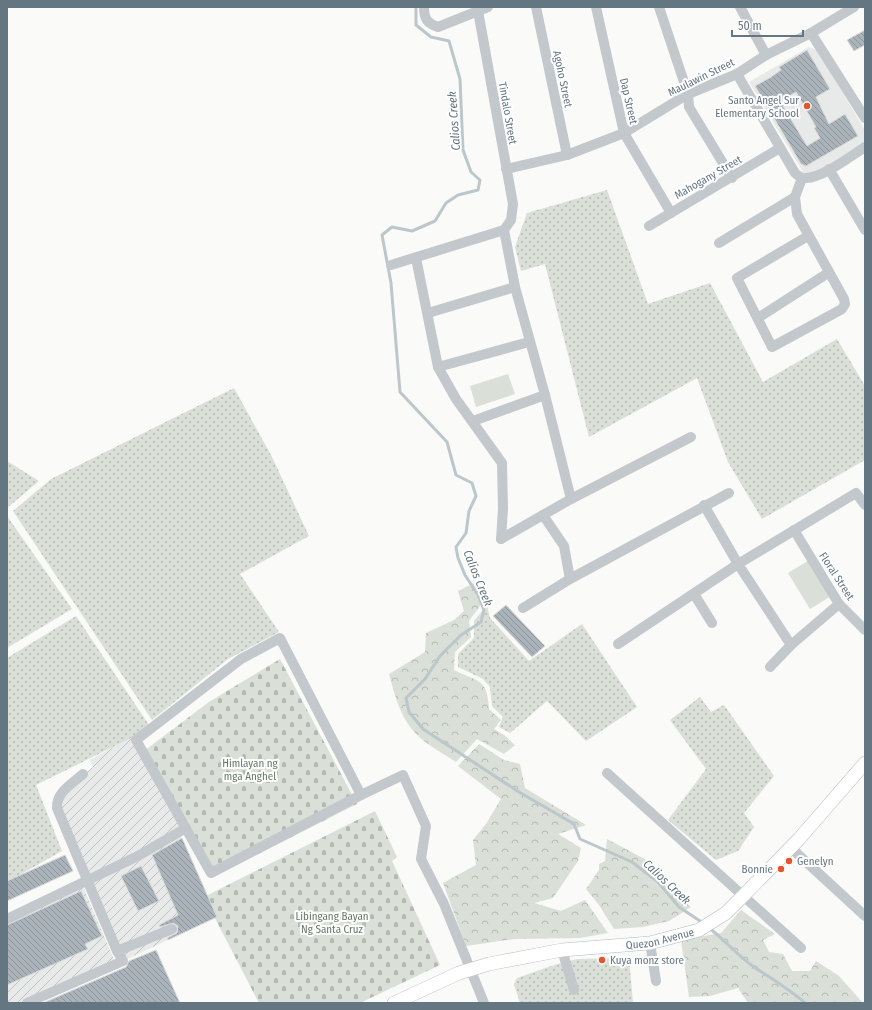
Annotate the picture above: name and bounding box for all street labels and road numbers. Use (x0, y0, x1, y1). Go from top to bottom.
street label: Agoho Street (550, 49, 575, 109)
street label: Maulawin Street (666, 56, 737, 99)
street label: Dap Street (617, 77, 640, 126)
street label: Tindalo Street (496, 81, 519, 146)
street label: Mahogany Street (672, 153, 744, 202)
street label: Floral Street (816, 550, 857, 603)
street label: Quezon Avenue (625, 926, 696, 952)

